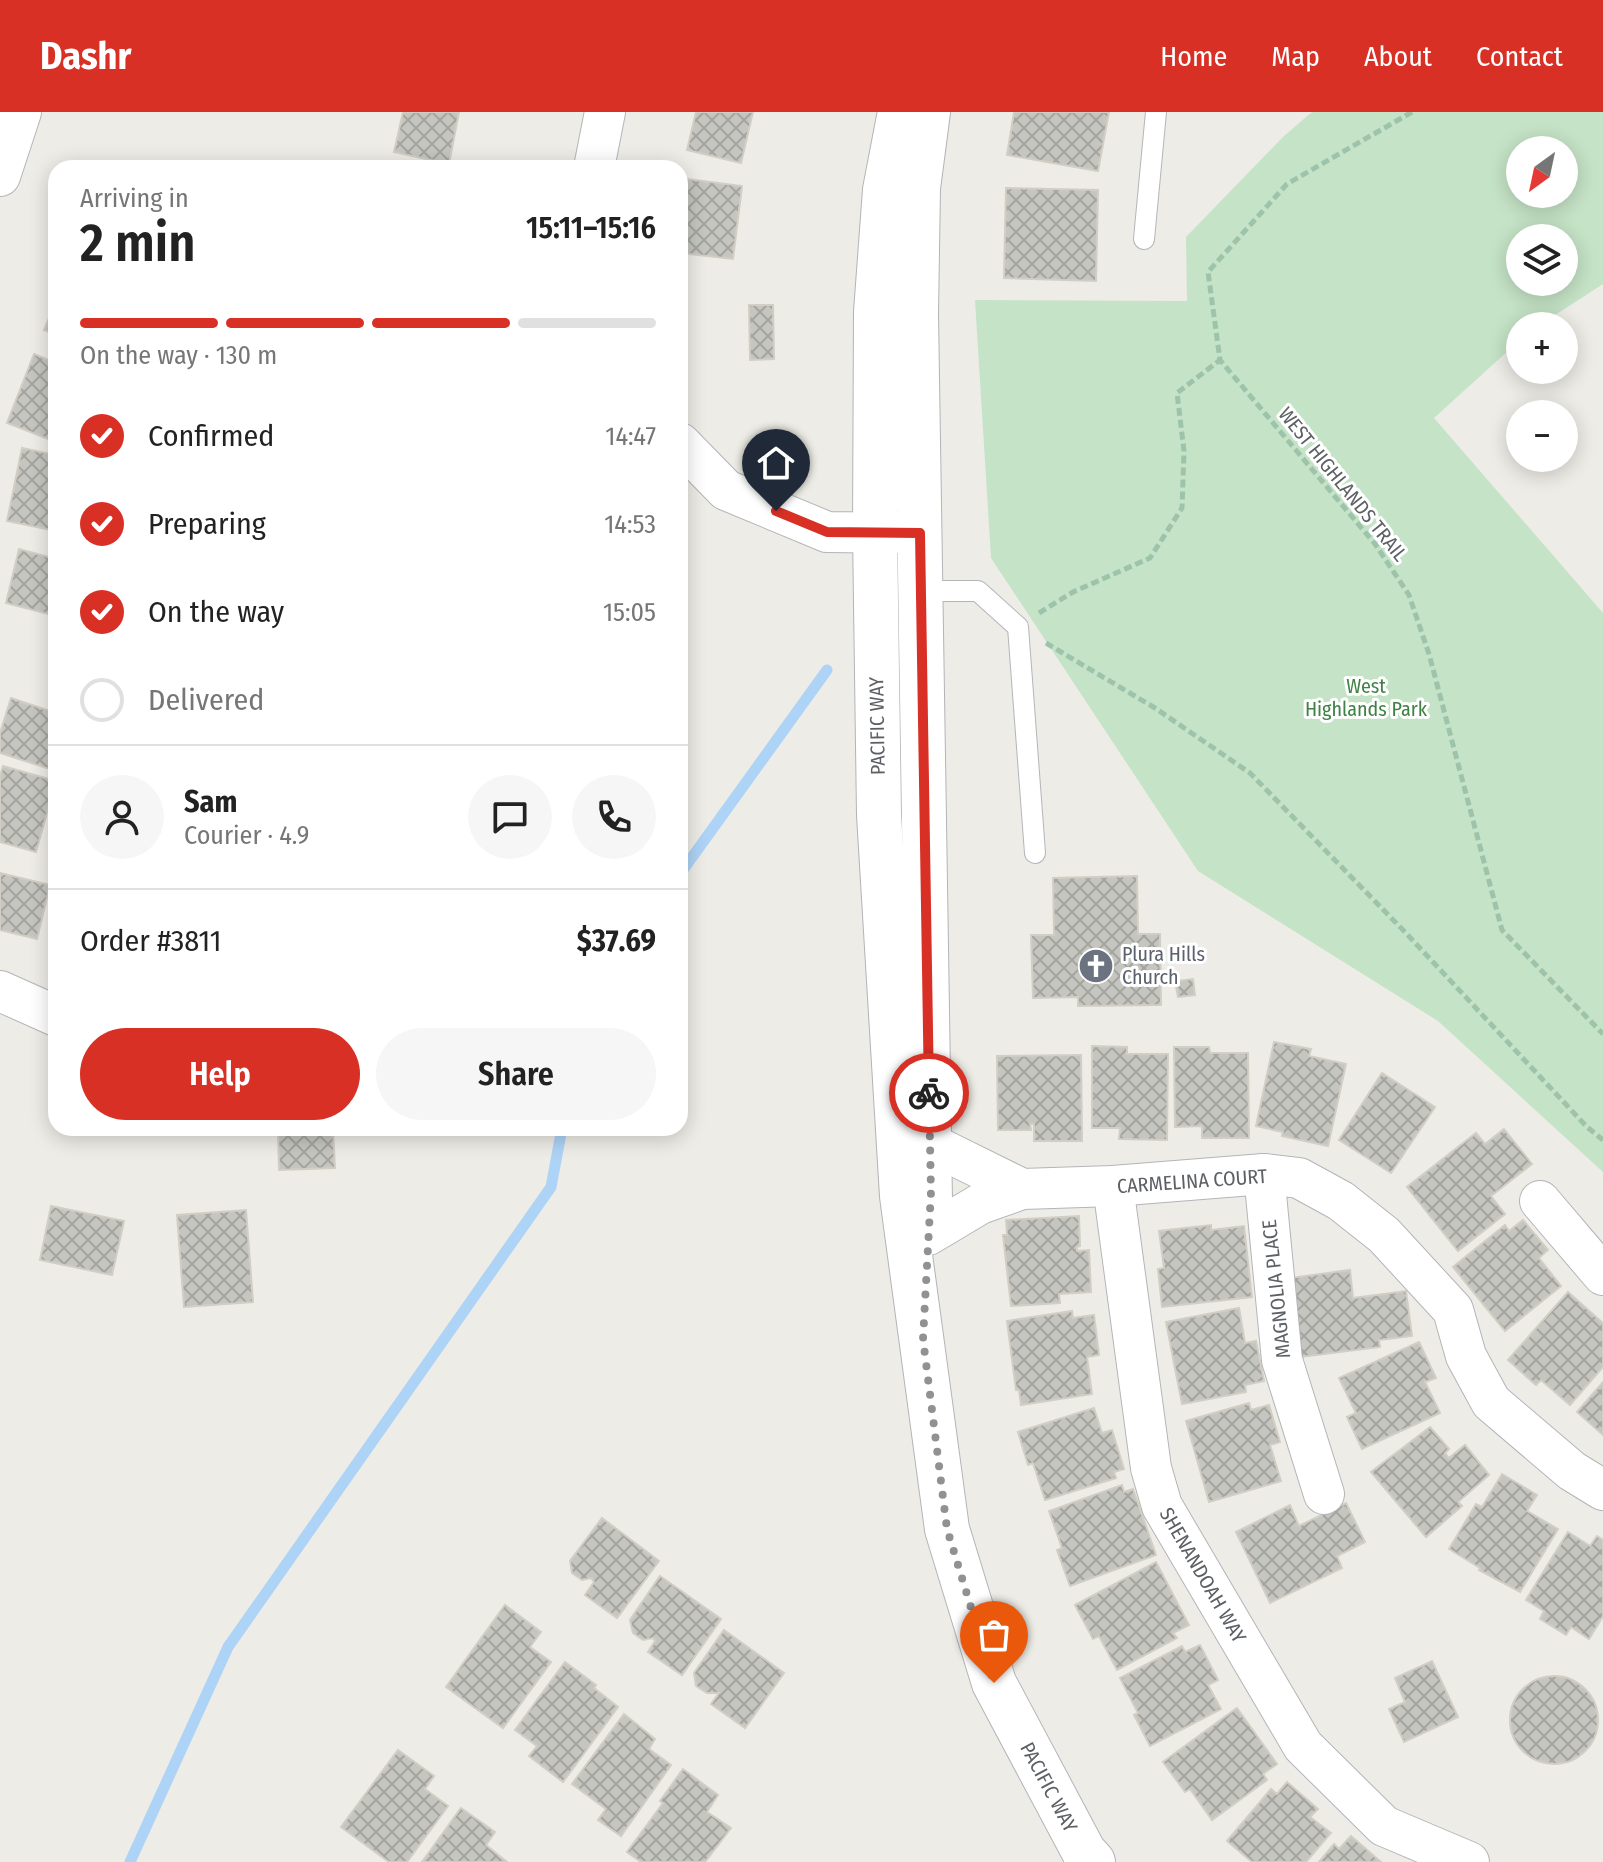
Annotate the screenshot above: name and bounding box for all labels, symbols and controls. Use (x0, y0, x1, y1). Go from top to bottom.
text: Dashr (40, 33, 131, 79)
text: Home (1160, 40, 1227, 73)
text: Map (1271, 40, 1320, 73)
text: About (1364, 40, 1432, 73)
text: Contact (1476, 40, 1563, 73)
north arrow (1506, 136, 1578, 208)
map controls (1506, 136, 1578, 472)
text: Arriving in (80, 183, 189, 214)
text: 15:11–15:16 (526, 210, 656, 246)
text: 2 min (80, 212, 196, 275)
button: layers (1506, 224, 1578, 296)
button: + (1506, 312, 1578, 384)
text: On the way · 130 m (80, 340, 277, 371)
button: − (1506, 400, 1578, 472)
street label: WEST HIGHLANDS TRAIL (1274, 402, 1413, 566)
icon: check (80, 414, 124, 458)
text: Confirmed (148, 418, 274, 454)
text: 14:47 (605, 421, 656, 452)
pin (742, 429, 810, 511)
icon: home (754, 441, 798, 485)
icon: check (80, 502, 124, 546)
text: Preparing (148, 506, 266, 542)
text: 14:53 (604, 509, 656, 540)
icon: check (80, 590, 124, 634)
text: On the way (148, 594, 284, 630)
text: 15:05 (603, 597, 656, 628)
park label: West Highlands Park (1305, 674, 1428, 721)
street label: PACIFIC WAY (864, 677, 890, 775)
text: Delivered (148, 682, 264, 718)
button: person (80, 775, 164, 859)
button: chat (468, 775, 552, 859)
button: phone (572, 775, 656, 859)
text: Sam (184, 784, 237, 820)
text: Courier · 4.9 (184, 820, 309, 851)
text: Order #3811 (80, 923, 222, 959)
text: $37.69 (577, 923, 656, 959)
place label: Plura Hills Church (1122, 942, 1205, 989)
church icon: Plura Hills Church (1077, 947, 1115, 985)
button: Help (80, 1028, 360, 1120)
button: Share (376, 1028, 656, 1120)
courier (889, 1053, 969, 1133)
icon: bike (907, 1071, 951, 1115)
street label: CARMELINA COURT (1116, 1164, 1269, 1198)
street label: MAGNOLIA PLACE (1257, 1219, 1295, 1359)
street label: SHENANDOAH WAY (1155, 1503, 1251, 1647)
pin (960, 1601, 1028, 1683)
icon: bag (972, 1613, 1016, 1657)
street label: PACIFIC WAY (1015, 1738, 1083, 1836)

